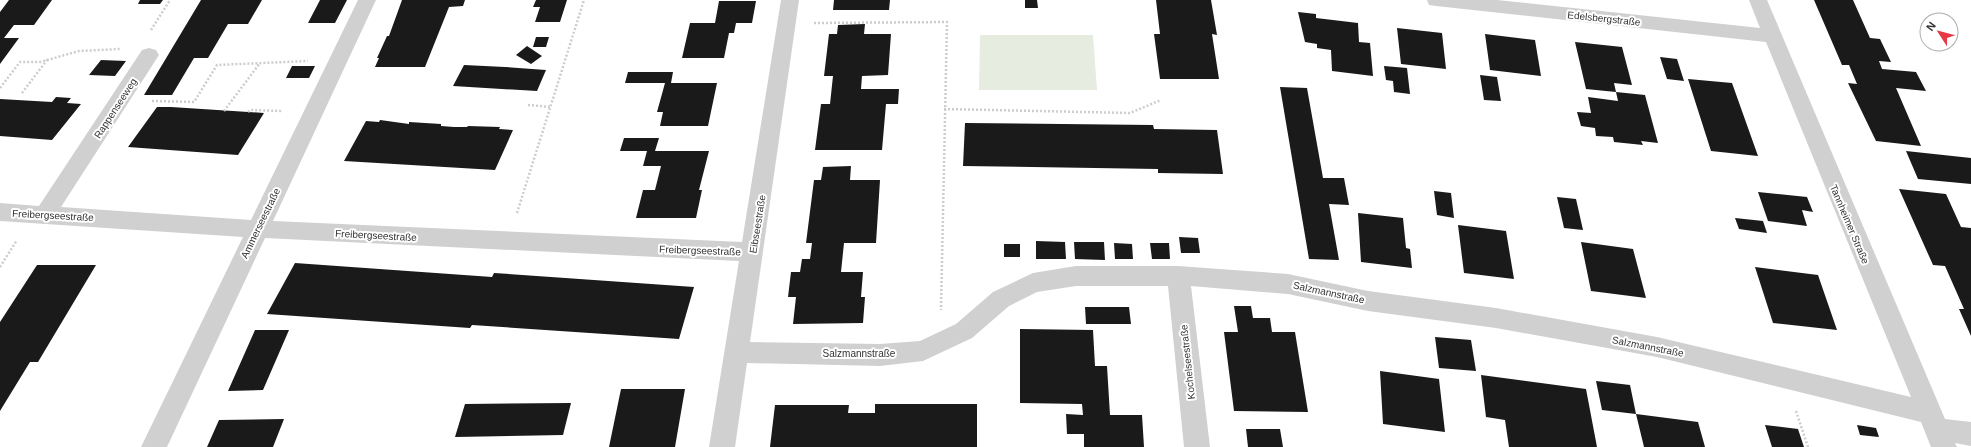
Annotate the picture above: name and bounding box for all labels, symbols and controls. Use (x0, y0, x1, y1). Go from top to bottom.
street label: Edelsbergstraße (1567, 9, 1641, 28)
north arrow (1919, 12, 1959, 52)
text: N (1924, 19, 1938, 33)
street label: Rappenseeweg (92, 76, 139, 140)
street label: Tannheimer Straße (1828, 183, 1871, 266)
street label: Ammerseestraße (239, 186, 282, 260)
street label: Eibseestraße (747, 194, 768, 254)
street label: Freibergseestraße (12, 208, 94, 223)
street label: Freibergseestraße (335, 228, 417, 243)
street label: Freibergseestraße (659, 244, 741, 257)
street label: Salzmannstraße (1292, 280, 1366, 306)
street label: Kochelseestraße (1178, 324, 1197, 400)
street label: Salzmannstraße (1611, 334, 1685, 359)
street label: Salzmannstraße (823, 348, 896, 359)

